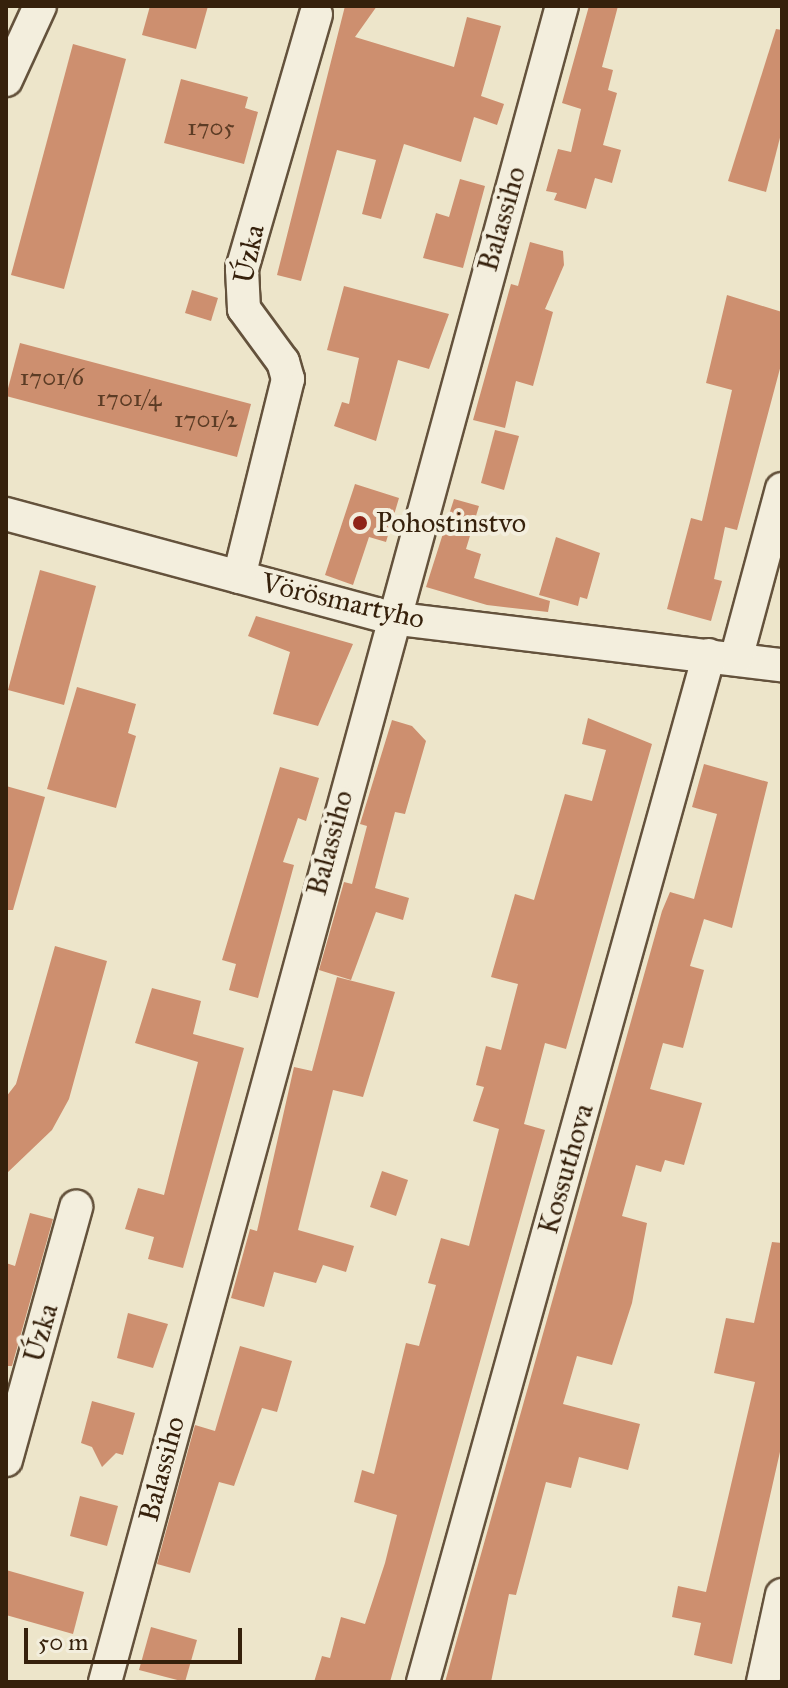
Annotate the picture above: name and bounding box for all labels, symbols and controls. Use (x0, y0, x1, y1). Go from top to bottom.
house number: 1705 (187, 114, 235, 142)
street label: Balassiho (471, 163, 533, 275)
street label: Úzka (226, 222, 272, 286)
house number: 1701/6 (20, 364, 84, 392)
house number: 1701/4 (97, 385, 161, 413)
house number: 1701/2 (174, 406, 238, 434)
place label: Pohostinstvo (376, 506, 526, 540)
marker: Pohostinstvo (351, 514, 369, 532)
street label: Vörösmartyho (258, 566, 428, 636)
street label: Balassiho (300, 787, 360, 899)
street label: Kossuthova (531, 1100, 601, 1238)
street label: Úzka (17, 1300, 65, 1366)
street label: Balassiho (132, 1413, 192, 1525)
scale bar (28, 1612, 246, 1662)
text: 50 m (38, 1627, 88, 1657)

